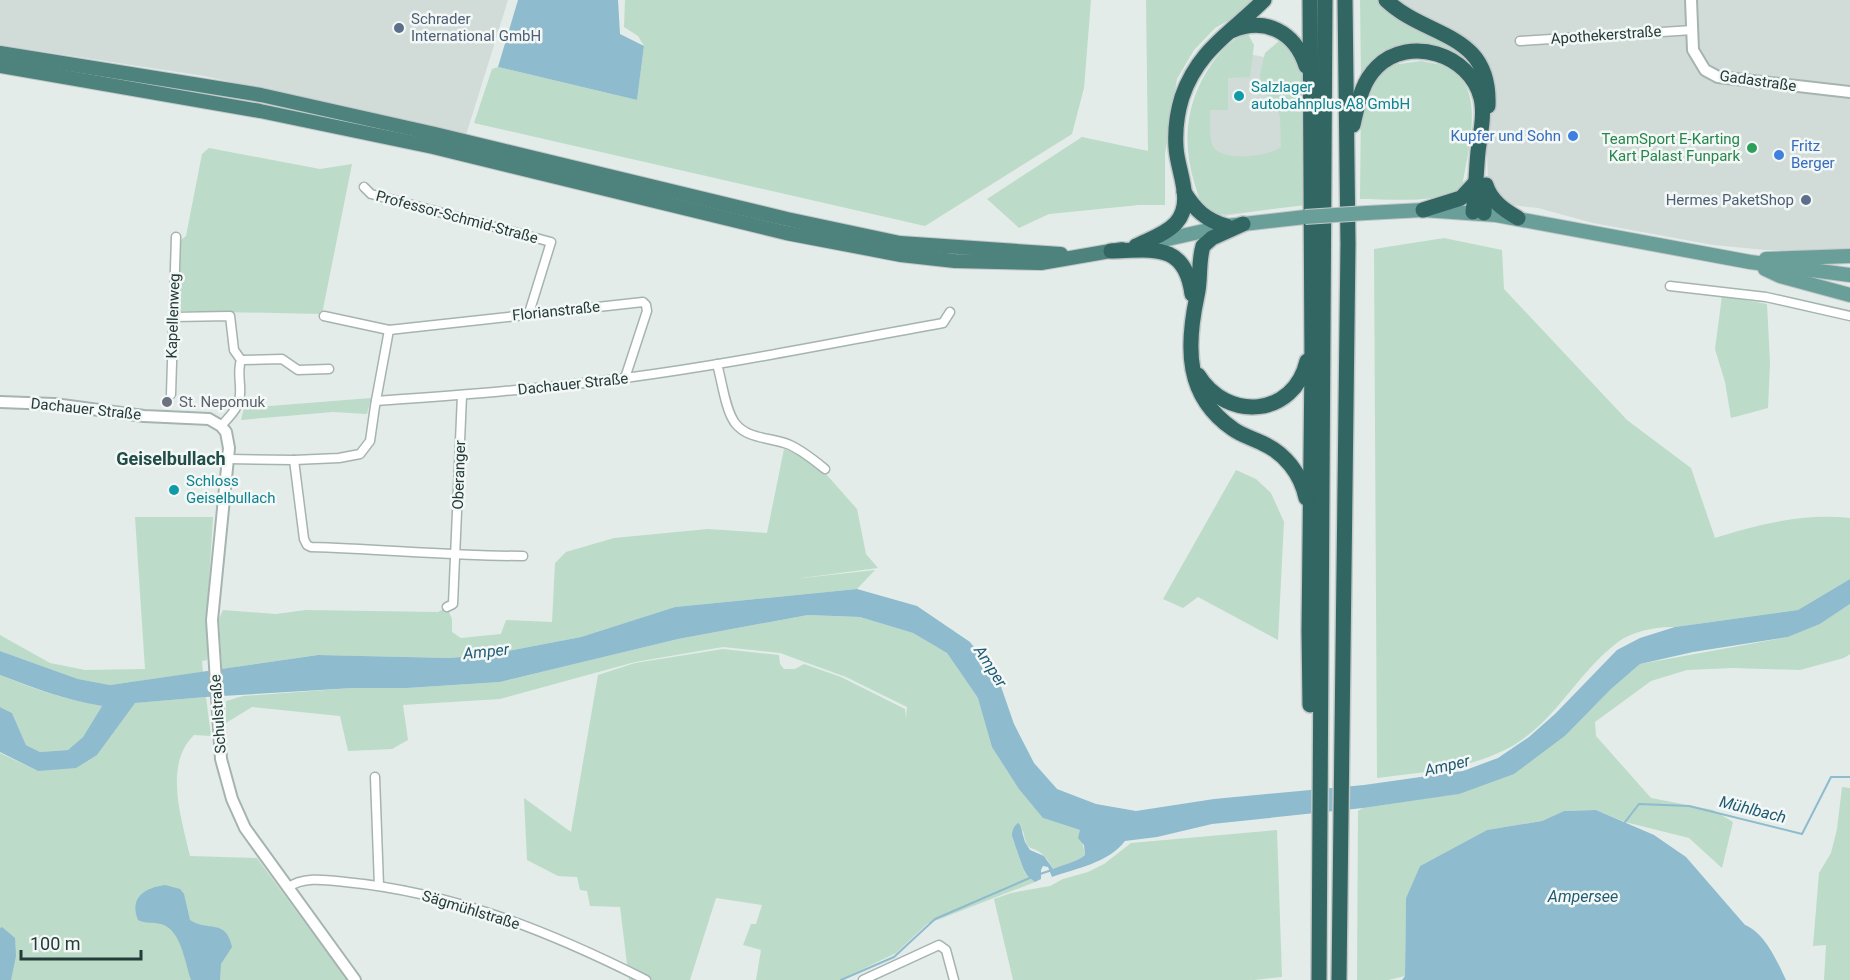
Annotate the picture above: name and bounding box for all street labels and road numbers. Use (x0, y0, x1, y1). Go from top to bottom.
street label: Apothekerstraße (1550, 22, 1662, 48)
street label: Gadastraße (1718, 67, 1798, 95)
street label: Professor-Schmid-Straße (374, 187, 540, 247)
street label: Kapellenweg (163, 273, 183, 359)
street label: Florianstraße (511, 297, 601, 325)
street label: Dachauer Straße (517, 369, 629, 399)
street label: Dachauer Straße (30, 394, 142, 424)
street label: Oberanger (449, 440, 469, 510)
street label: Schulstraße (206, 674, 230, 754)
street label: Sägmühlstraße (420, 887, 522, 933)

